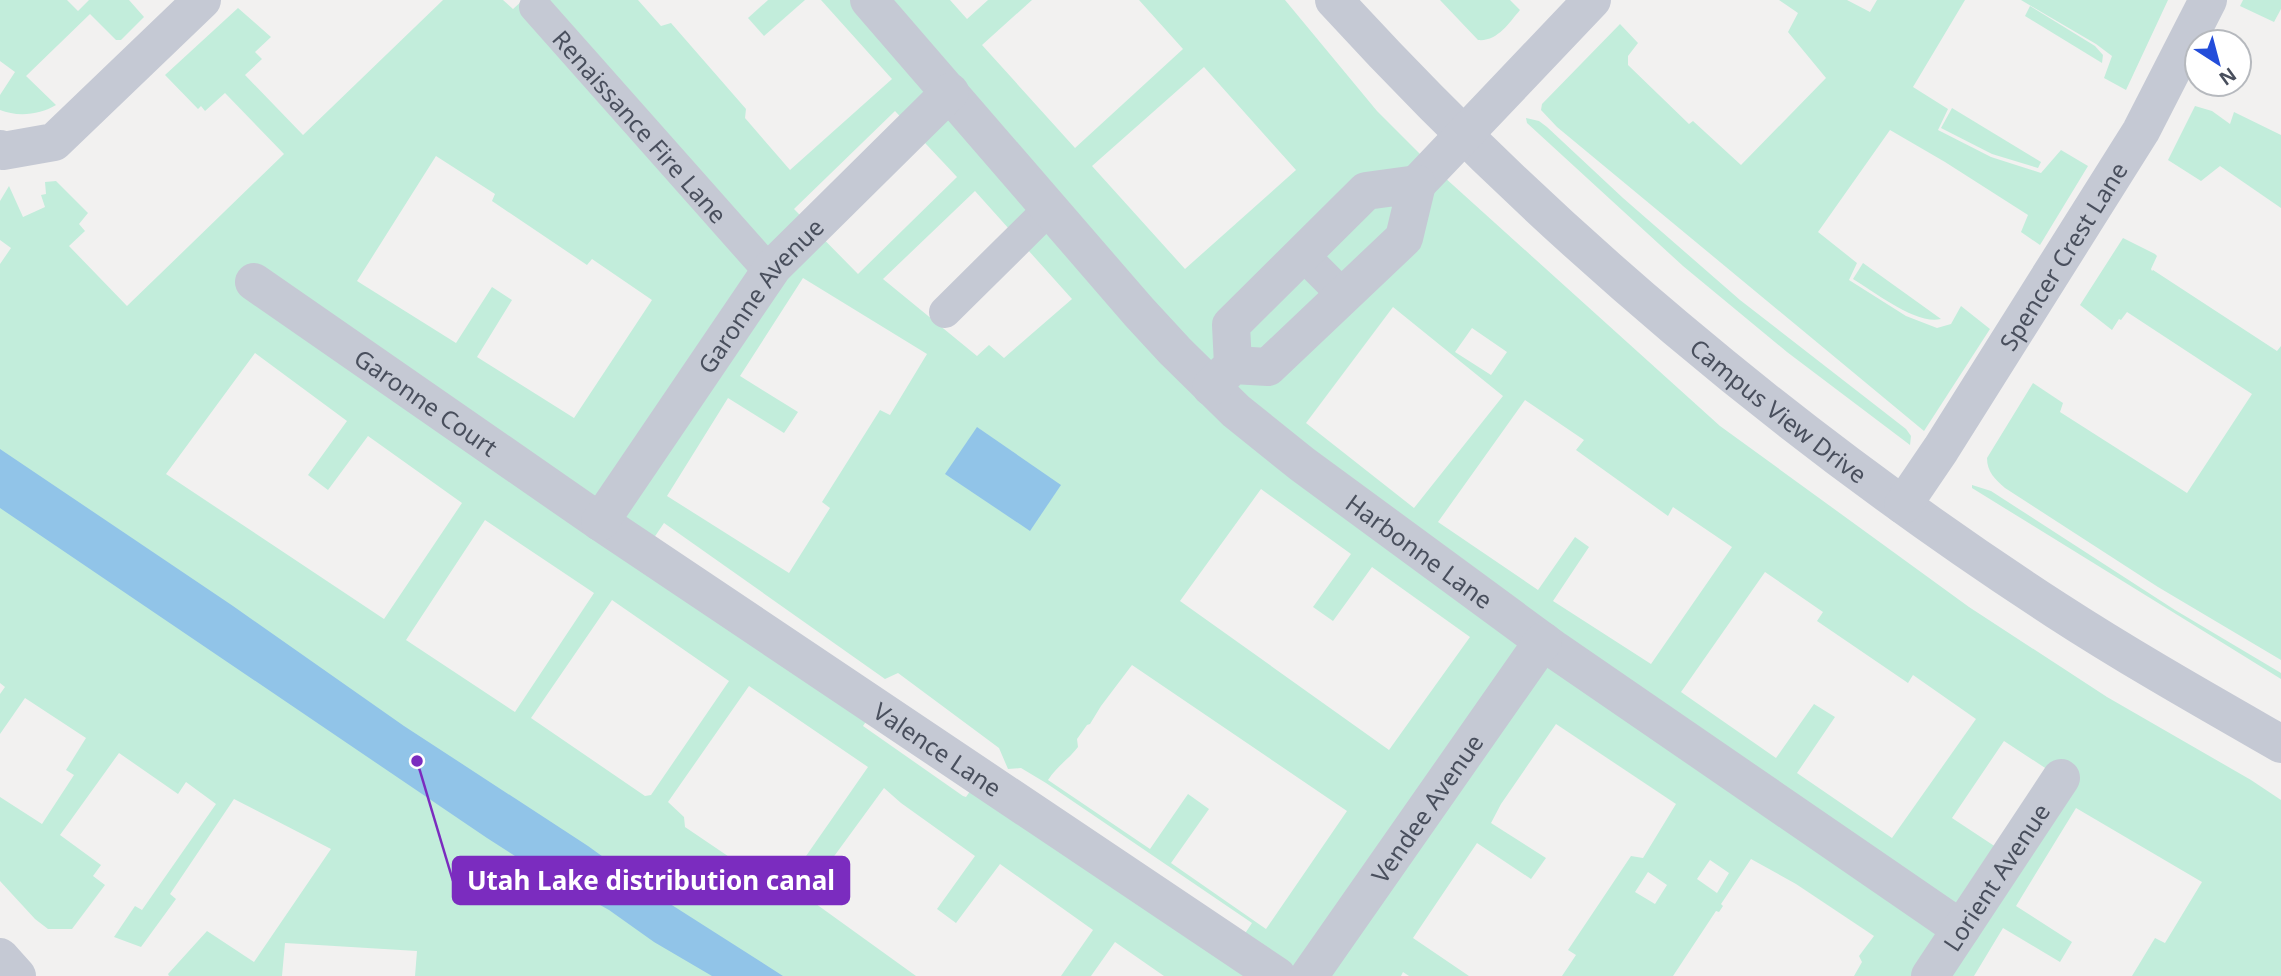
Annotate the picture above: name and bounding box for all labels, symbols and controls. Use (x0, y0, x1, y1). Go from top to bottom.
street label: Renaissance Fire Lane (546, 22, 735, 230)
north arrow (2183, 28, 2253, 98)
text: N (2214, 62, 2242, 92)
street label: Spencer Crest Lane (1991, 155, 2134, 356)
street label: Garonne Avenue (689, 210, 830, 379)
street label: Campus View Drive (1683, 330, 1874, 490)
street label: Garonne Court (348, 340, 505, 463)
street label: Harbonne Lane (1340, 486, 1500, 615)
street label: Valence Lane (867, 694, 1009, 803)
street label: Vendee Avenue (1363, 727, 1490, 889)
street label: Lorient Avenue (1935, 796, 2057, 957)
callout: Utah Lake distribution canal (453, 857, 849, 904)
text: Utah Lake distribution canal (467, 862, 835, 898)

